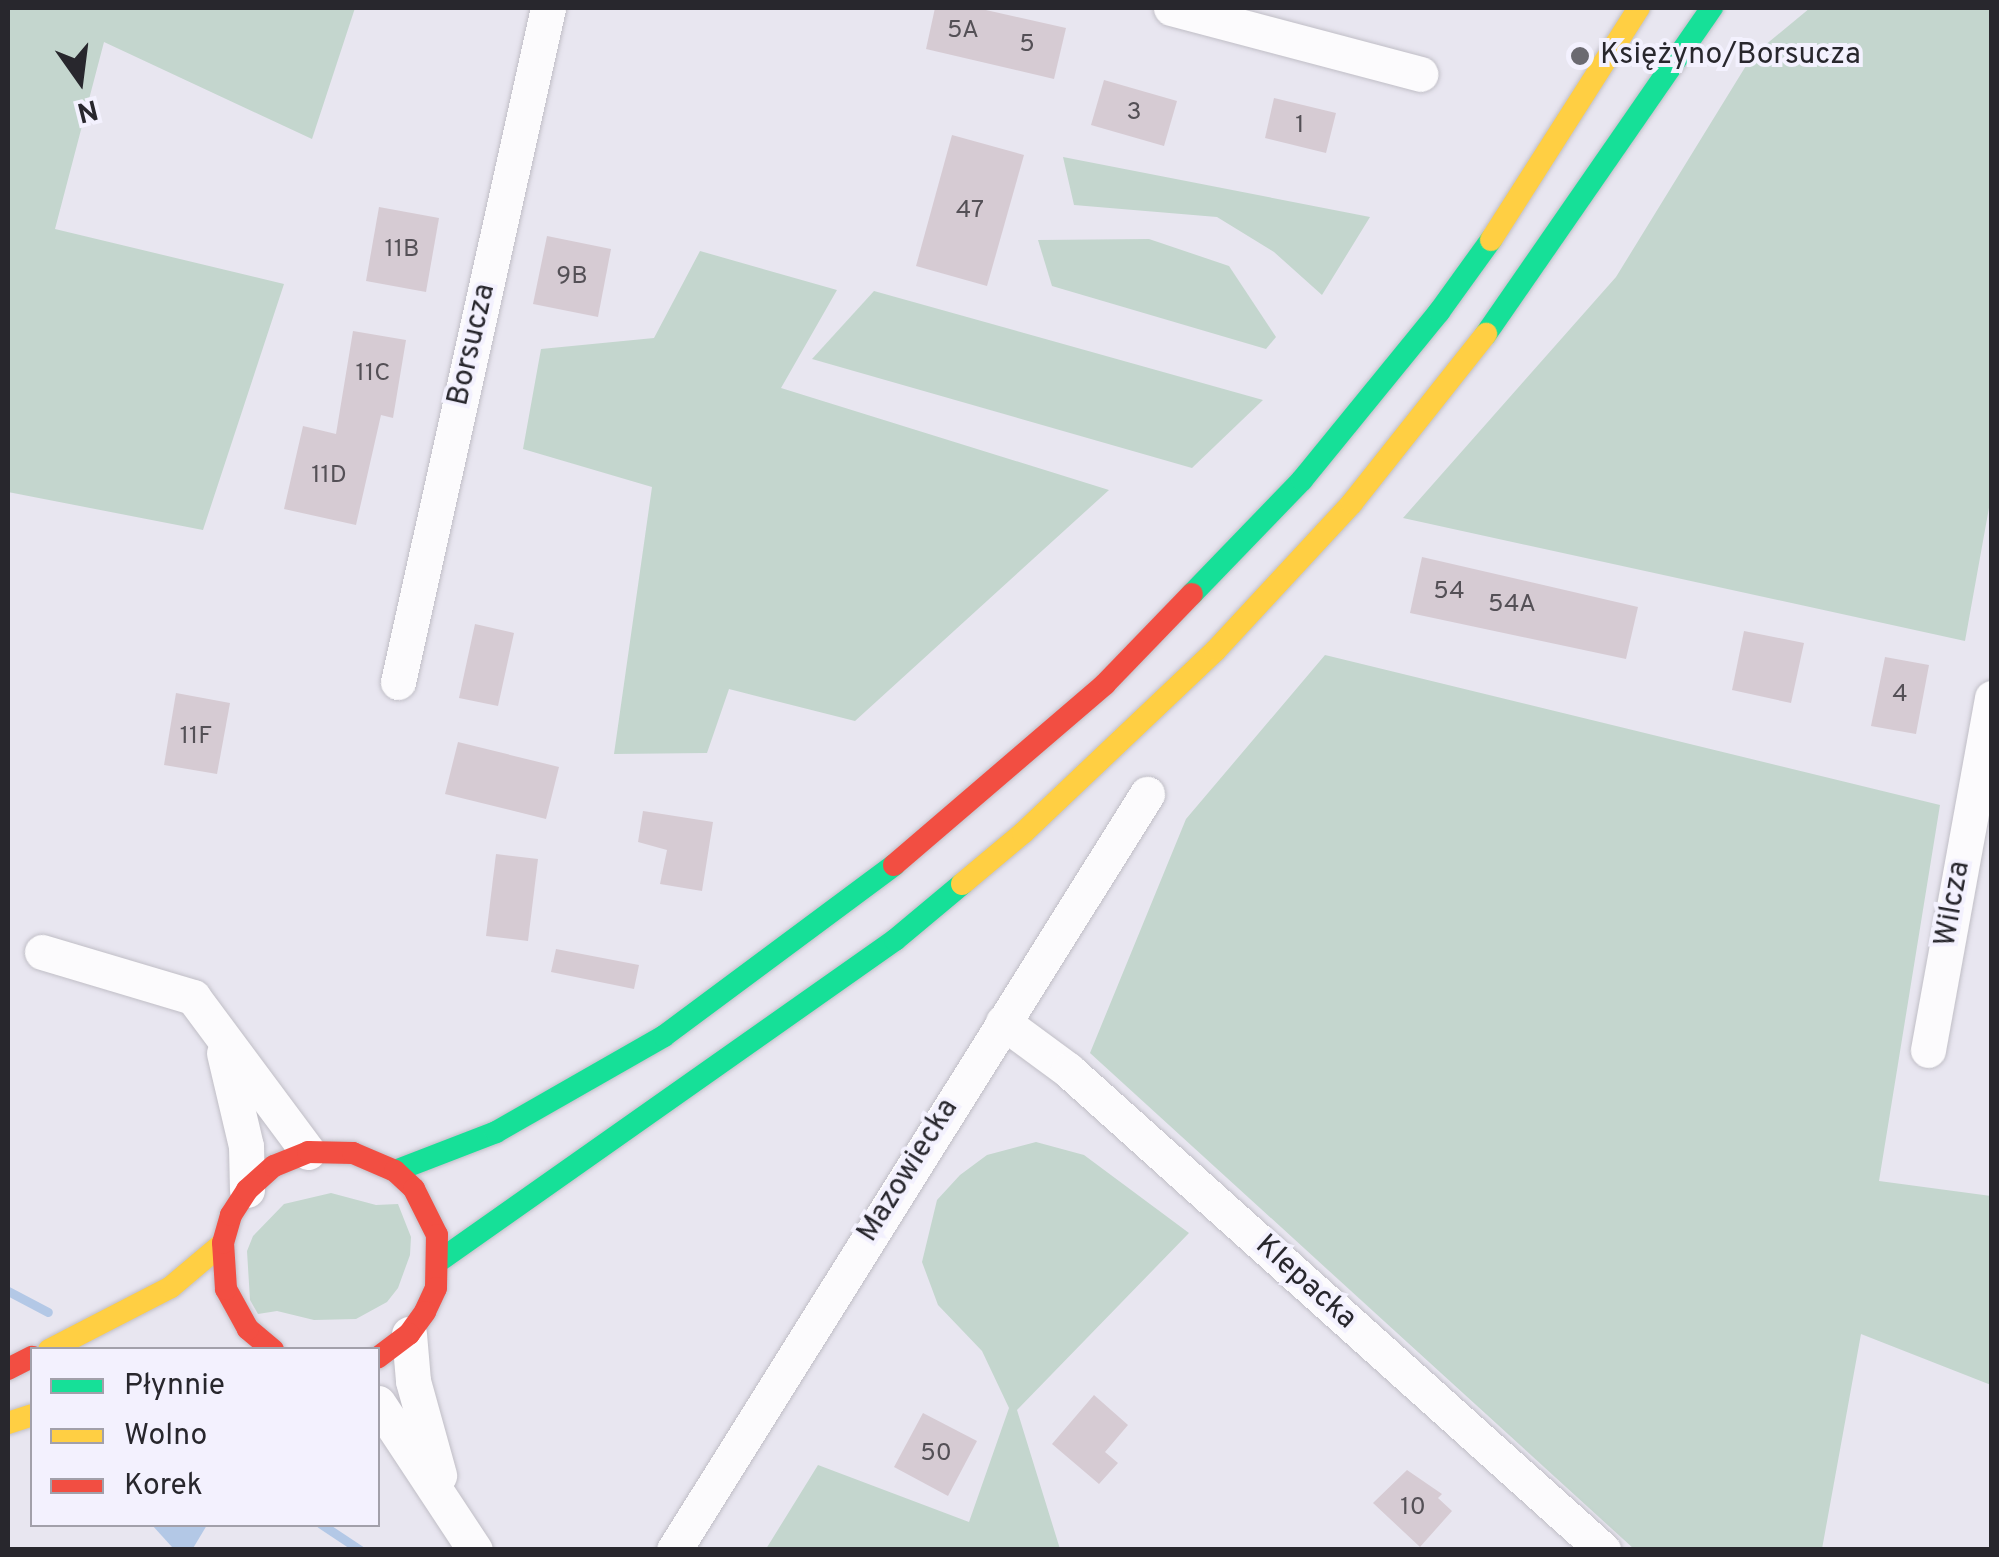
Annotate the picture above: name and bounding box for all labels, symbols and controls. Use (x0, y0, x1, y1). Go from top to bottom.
house number: 5A (947, 16, 979, 46)
north arrow (30, 30, 130, 130)
house number: 5 (1019, 30, 1035, 60)
place label: Księżyno/Borsucza (1600, 38, 1861, 74)
marker: Księżyno/Borsucza (1569, 45, 1591, 67)
text: N (73, 89, 101, 129)
house number: 3 (1126, 98, 1142, 128)
house number: 1 (1295, 111, 1305, 141)
house number: 47 (956, 196, 984, 226)
house number: 11B (385, 235, 419, 265)
house number: 9B (556, 262, 588, 292)
street label: Borsucza (442, 281, 504, 409)
house number: 11C (356, 359, 390, 389)
house number: 11D (311, 461, 347, 491)
house number: 54 (1433, 577, 1465, 607)
house number: 54A (1488, 590, 1536, 620)
house number: 4 (1892, 680, 1908, 710)
house number: 11F (180, 722, 212, 752)
street label: Wilcza (1929, 858, 1979, 950)
street label: Mazowiecka (851, 1093, 967, 1249)
street label: Klepacka (1247, 1228, 1363, 1338)
legend (30, 1347, 380, 1527)
text: Płynnie (124, 1368, 225, 1405)
text: Wolno (124, 1418, 207, 1455)
house number: 50 (920, 1439, 952, 1469)
text: Korek (124, 1468, 203, 1505)
house number: 10 (1400, 1493, 1426, 1523)

